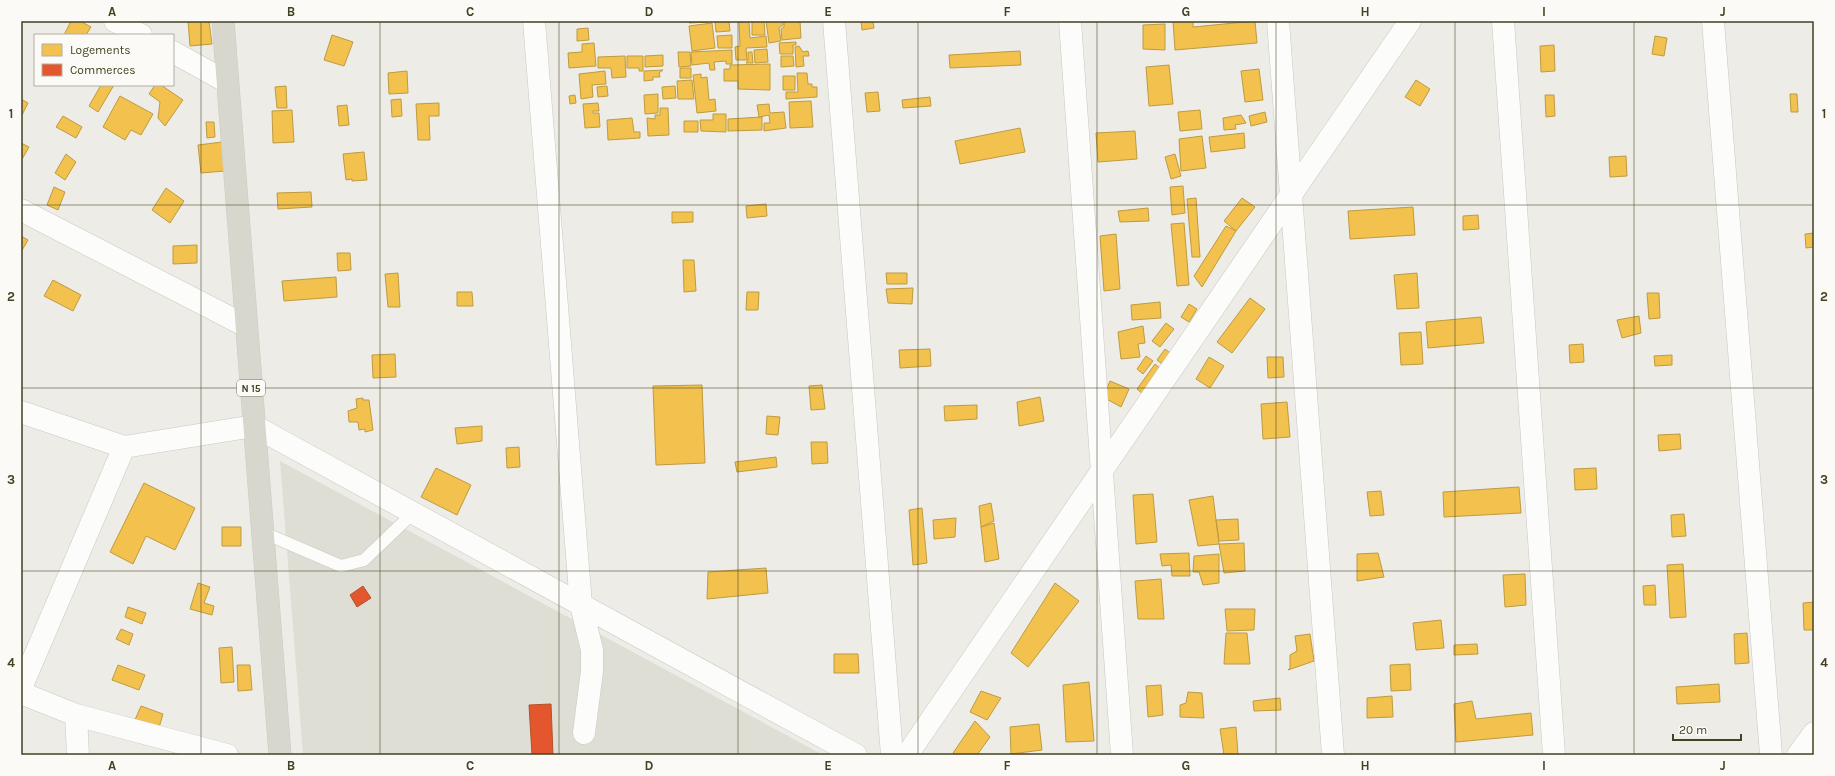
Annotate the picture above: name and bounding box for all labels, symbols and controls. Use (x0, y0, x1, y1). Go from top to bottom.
text: A (108, 4, 116, 19)
text: B (287, 4, 295, 19)
text: C (466, 4, 474, 19)
text: D (645, 4, 654, 19)
text: E (824, 4, 832, 19)
text: F (1003, 4, 1011, 19)
text: G (1182, 4, 1190, 19)
text: H (1360, 4, 1370, 19)
text: I (1542, 4, 1546, 19)
text: J (1720, 4, 1726, 19)
legend (34, 34, 174, 86)
text: Logements (70, 43, 131, 57)
text: Commerces (70, 63, 136, 77)
text: 1 (9, 106, 13, 121)
text: 1 (1822, 106, 1826, 121)
text: 2 (7, 289, 15, 304)
text: 2 (1820, 289, 1828, 304)
road number: N 15 (237, 380, 265, 396)
text: 3 (7, 472, 15, 487)
text: 3 (1820, 472, 1828, 487)
text: 4 (7, 655, 15, 670)
text: 4 (1820, 655, 1828, 670)
scale bar (1673, 716, 1741, 742)
text: 20 m (1679, 723, 1707, 737)
text: A (108, 758, 116, 773)
text: B (287, 758, 295, 773)
text: C (466, 758, 474, 773)
text: D (645, 758, 654, 773)
text: E (824, 758, 832, 773)
text: F (1003, 758, 1011, 773)
text: G (1182, 758, 1190, 773)
text: H (1360, 758, 1370, 773)
text: I (1542, 758, 1546, 773)
text: J (1720, 758, 1726, 773)

